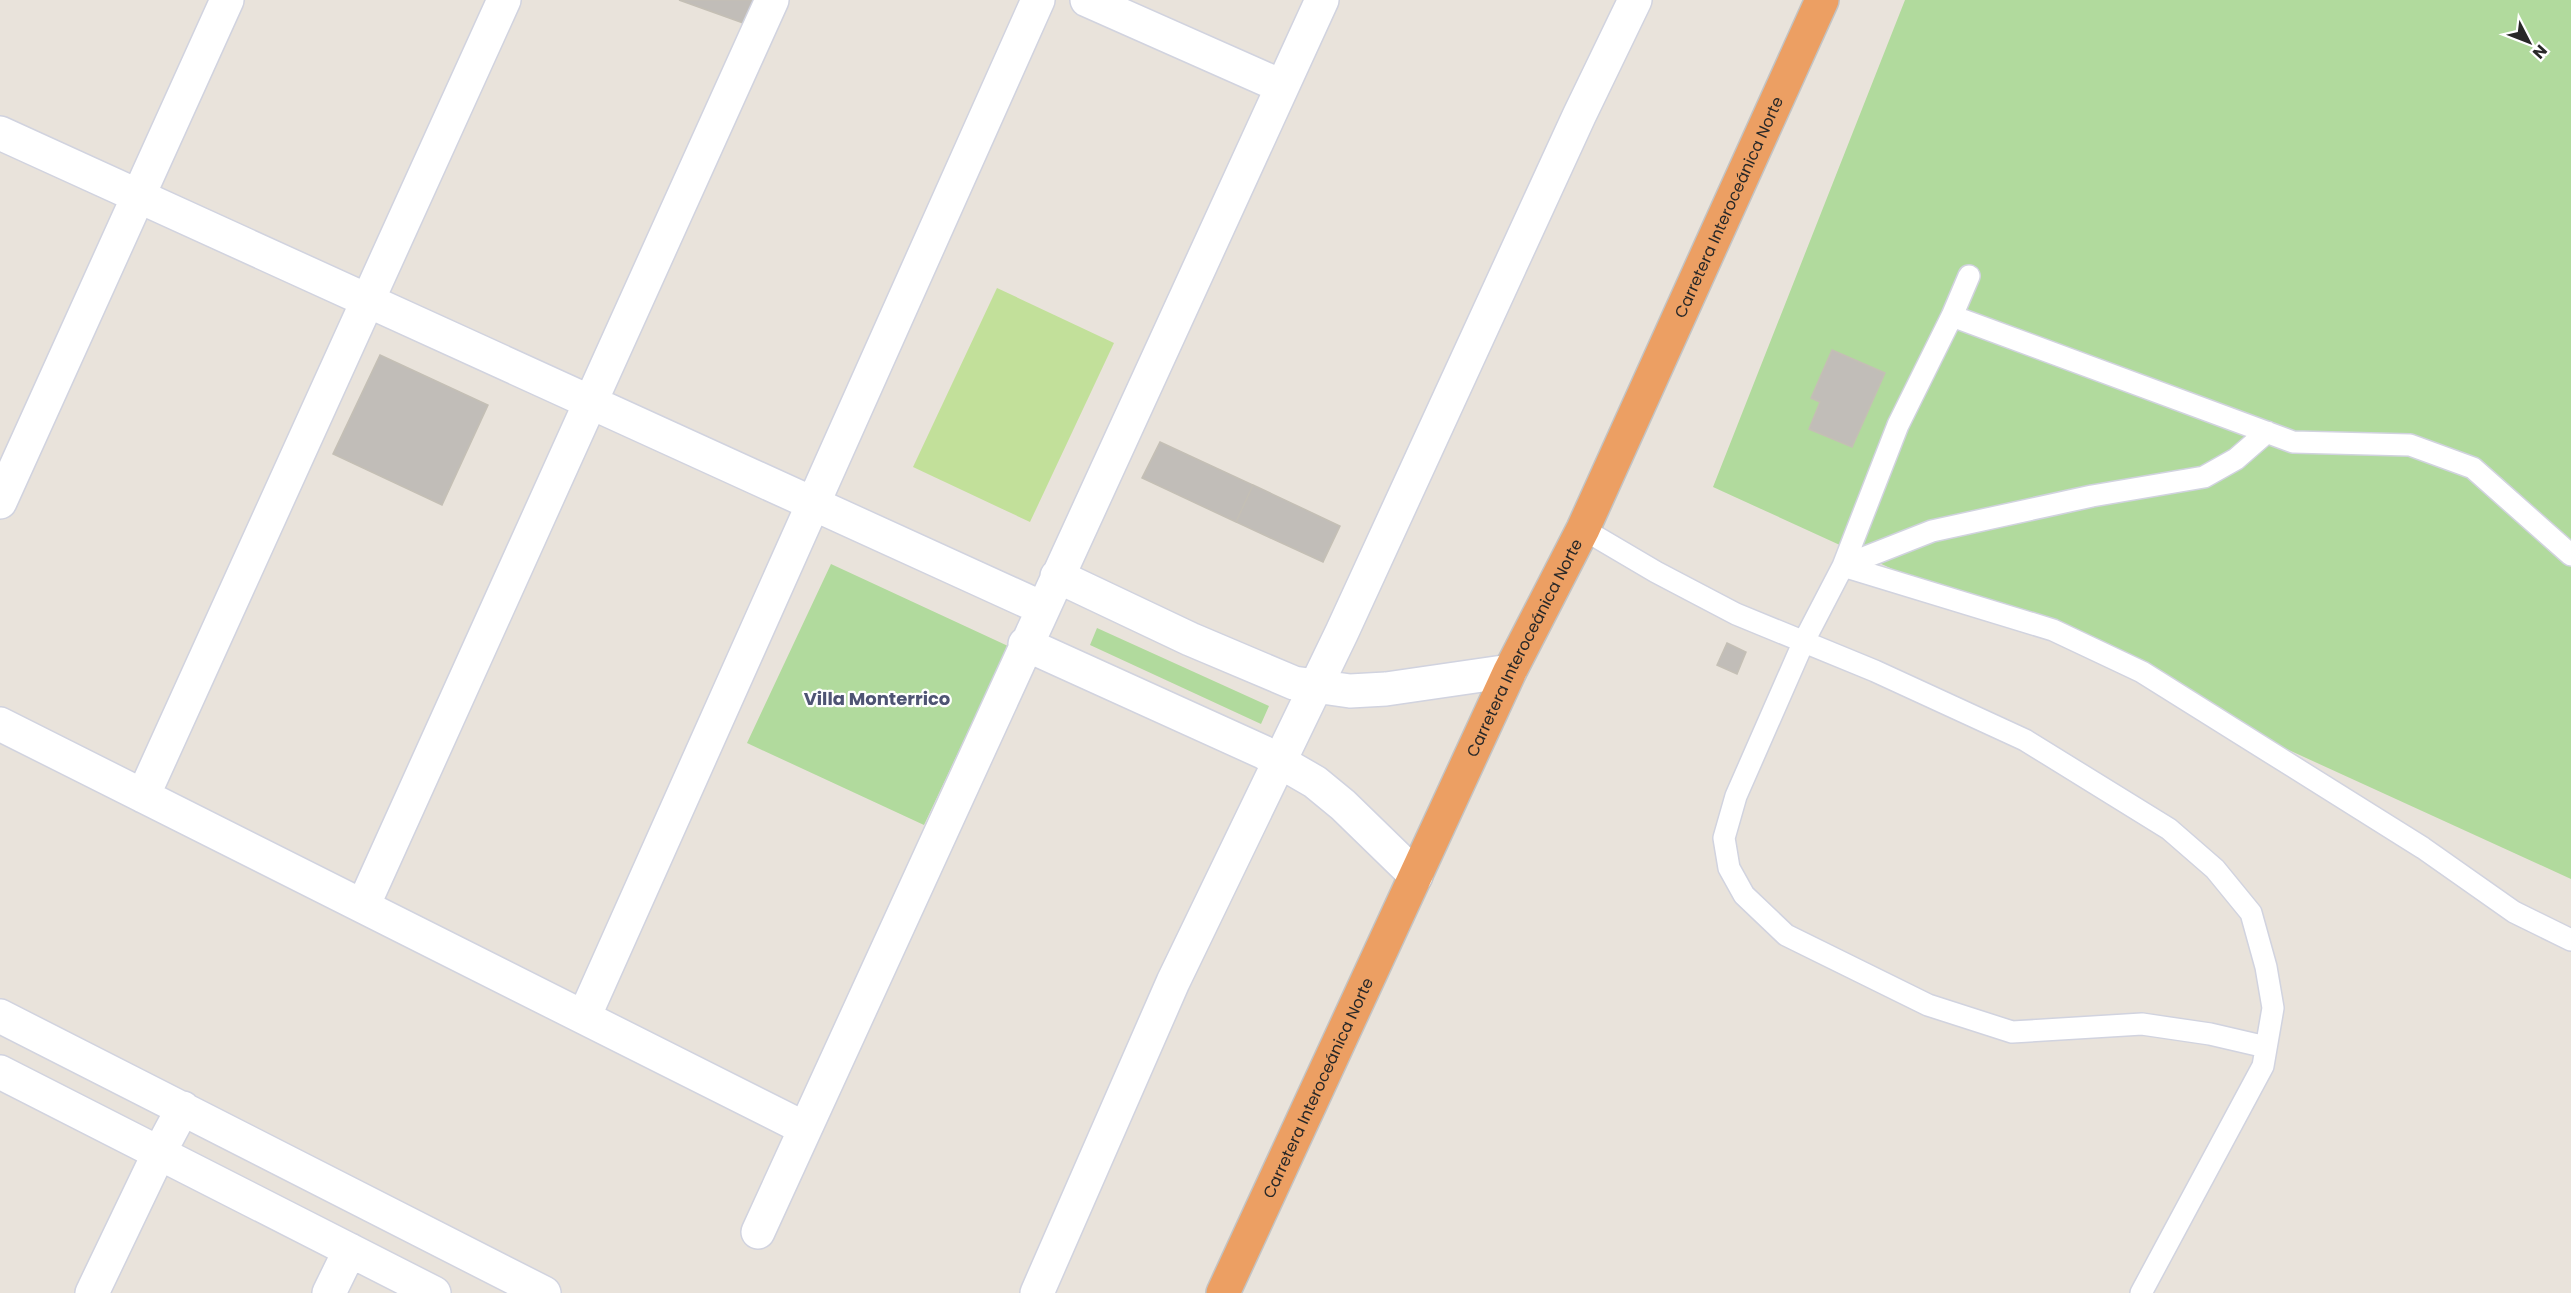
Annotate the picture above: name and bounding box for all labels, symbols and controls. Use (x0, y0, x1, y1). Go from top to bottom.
north arrow (2499, 12, 2559, 72)
text: N (2527, 40, 2552, 64)
street label: Carretera Interoceánica Norte (1668, 93, 1789, 321)
street label: Carretera Interoceánica Norte (1460, 535, 1588, 761)
district label: Villa Monterrico (804, 686, 950, 711)
street label: Carretera Interoceánica Norte (1257, 974, 1379, 1202)

